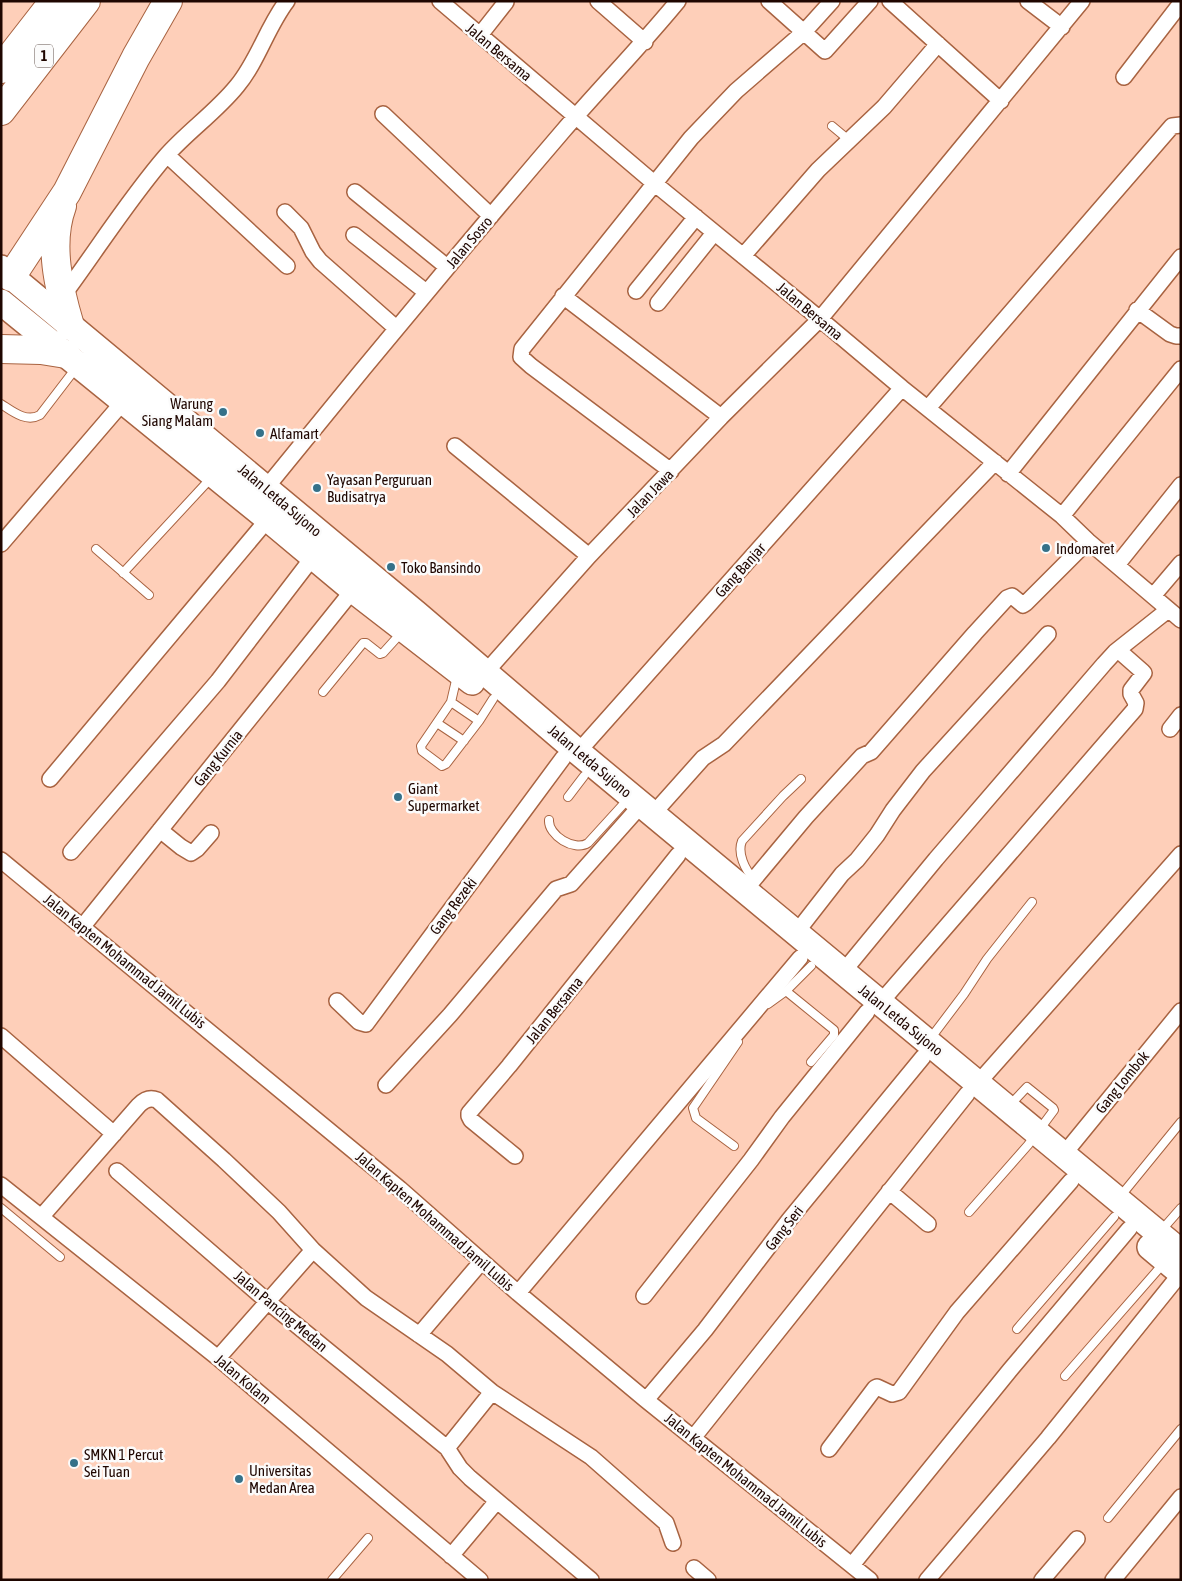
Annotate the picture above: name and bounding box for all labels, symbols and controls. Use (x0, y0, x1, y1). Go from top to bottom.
street label: Jalan Bersama (463, 20, 535, 84)
road number: 1 (35, 44, 53, 68)
street label: Jalan Sosro (443, 213, 495, 271)
street label: Jalan Bersama (774, 279, 846, 343)
place label: Warung Siang Malam (142, 395, 214, 429)
marker: Warung Siang Malam (217, 406, 229, 418)
place label: Alfamart (270, 425, 319, 442)
marker: Alfamart (254, 427, 266, 439)
street label: Jalan Letda Sujono (235, 460, 325, 540)
street label: Jalan Jawa (623, 466, 677, 520)
place label: Yayasan Perguruan Budisatrya (327, 471, 432, 505)
marker: Yayasan Perguruan Budisatrya (311, 482, 323, 494)
street label: Gang Banjar (711, 539, 769, 601)
place label: Indomaret (1056, 540, 1115, 557)
marker: Indomaret (1040, 542, 1052, 554)
place label: Toko Bansindo (401, 559, 481, 576)
marker: Toko Bansindo (385, 561, 397, 573)
street label: Jalan Letda Sujono (545, 721, 635, 801)
street label: Gang Kurnia (190, 726, 246, 789)
place label: Giant Supermarket (408, 780, 480, 814)
marker: Giant Supermarket (392, 791, 404, 803)
street label: Gang Rezeki (426, 874, 480, 938)
street label: Jalan Kapten Mohammad Jamil Lubis (41, 890, 209, 1032)
street label: Jalan Bersama (522, 973, 586, 1047)
street label: Jalan Letda Sujono (855, 981, 947, 1059)
street label: Gang Lombok (1092, 1047, 1152, 1117)
street label: Jalan Kapten Mohammad Jamil Lubis (353, 1148, 517, 1294)
street label: Gang Seri (761, 1202, 807, 1254)
street label: Jalan Pancing Medan (231, 1267, 331, 1355)
street label: Jalan Kolam (212, 1351, 274, 1407)
street label: Jalan Kapten Mohammad Jamil Lubis (662, 1409, 830, 1551)
place label: SMKN 1 Percut Sei Tuan (84, 1446, 163, 1480)
marker: SMKN 1 Percut Sei Tuan (68, 1457, 80, 1469)
place label: Universitas Medan Area (249, 1462, 315, 1496)
marker: Universitas Medan Area (233, 1473, 245, 1485)

